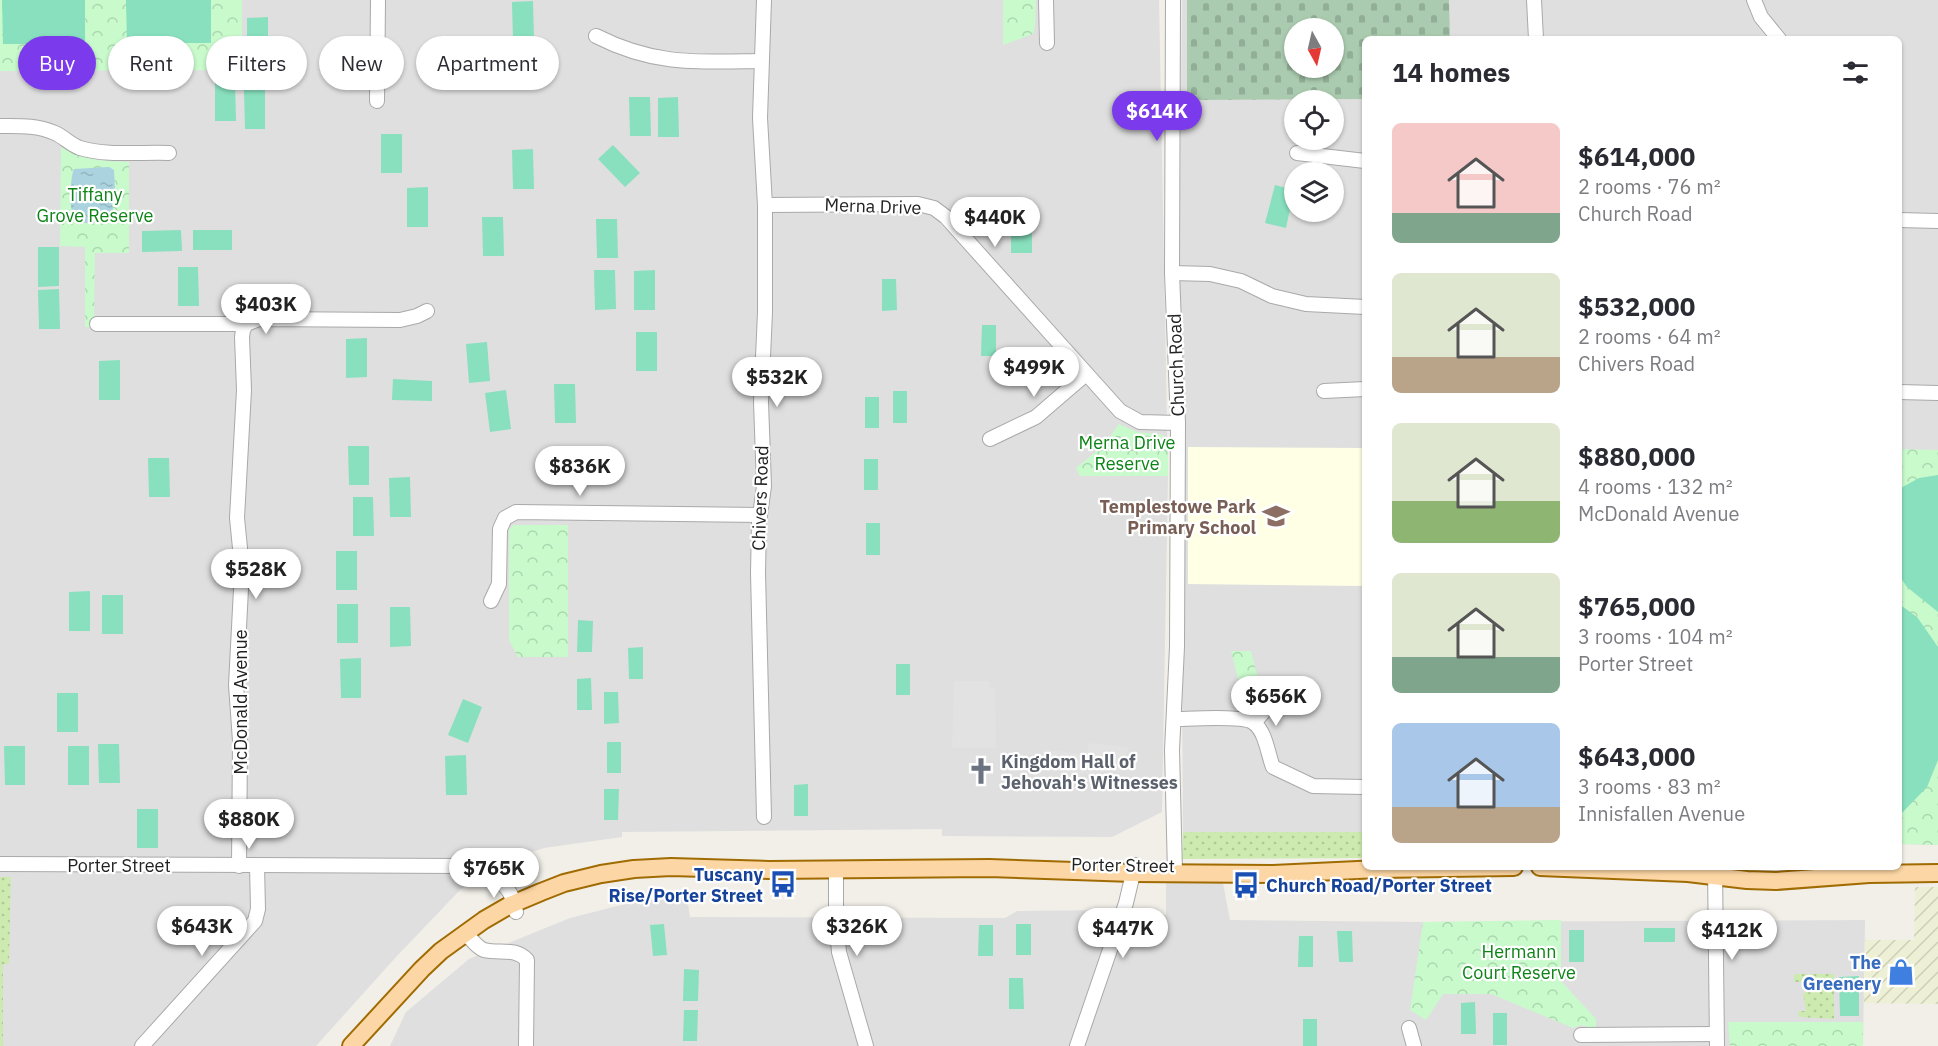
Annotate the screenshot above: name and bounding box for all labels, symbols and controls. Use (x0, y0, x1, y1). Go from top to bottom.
north arrow (1284, 18, 1344, 78)
map controls (1284, 18, 1344, 222)
chip: Buy (18, 36, 96, 90)
chip: Rent (108, 36, 194, 90)
chip: Filters (206, 36, 307, 90)
chip: New (319, 36, 404, 90)
chip: Apartment (416, 36, 559, 90)
text: 14 homes (1392, 55, 1510, 89)
icon: filters (1839, 56, 1872, 89)
button: locate (1284, 90, 1344, 150)
pin: $614K (1115, 91, 1199, 142)
text: $614K (1126, 97, 1188, 124)
text: $614,000 (1578, 139, 1695, 173)
icon: home (1440, 147, 1512, 219)
button: layers (1284, 162, 1344, 222)
text: 2 rooms · 76 m² (1578, 173, 1721, 200)
park label: Tiffany Grove Reserve (37, 183, 154, 227)
street label: Merna Drive (824, 193, 922, 219)
pin: $440K (953, 197, 1037, 248)
text: Church Road (1578, 200, 1693, 227)
text: $440K (964, 203, 1026, 230)
pin: $403K (224, 284, 308, 335)
text: $532,000 (1578, 289, 1695, 323)
text: $403K (235, 290, 297, 317)
icon: home (1440, 297, 1512, 369)
street label: Church Road (1163, 313, 1189, 417)
text: 2 rooms · 64 m² (1578, 323, 1721, 350)
pin: $499K (992, 347, 1076, 398)
text: Chivers Road (1578, 350, 1695, 377)
text: $499K (1003, 353, 1065, 380)
pin: $532K (735, 357, 819, 408)
text: $532K (746, 363, 808, 390)
park label: Merna Drive Reserve (1079, 431, 1176, 475)
text: $880,000 (1578, 439, 1695, 473)
street label: Chivers Road (747, 445, 773, 551)
pin: $836K (538, 446, 622, 497)
icon: home (1440, 447, 1512, 519)
text: $836K (549, 452, 611, 479)
text: 4 rooms · 132 m² (1578, 473, 1733, 500)
place label: Templestowe Park Primary School (1099, 495, 1257, 539)
text: McDonald Avenue (1578, 500, 1740, 527)
school or university icon: Templestowe Park Primary School (1261, 501, 1291, 531)
pin: $528K (214, 549, 298, 600)
text: $528K (225, 555, 287, 582)
text: $765,000 (1578, 589, 1695, 623)
icon: home (1440, 597, 1512, 669)
text: 3 rooms · 104 m² (1578, 623, 1733, 650)
street label: McDonald Avenue (229, 629, 252, 775)
text: Porter Street (1578, 650, 1693, 677)
pin: $656K (1234, 676, 1318, 727)
text: $656K (1245, 682, 1307, 709)
text: $643,000 (1578, 739, 1695, 773)
icon: home (1440, 747, 1512, 819)
place label: Kingdom Hall of Jehovah's Witnesses (1001, 750, 1178, 794)
church icon: Kingdom Hall of Jehovah's Witnesses (966, 756, 996, 786)
text: 3 rooms · 83 m² (1578, 773, 1721, 800)
pin: $880K (207, 799, 291, 850)
text: Innisfallen Avenue (1578, 800, 1745, 827)
text: $880K (218, 805, 280, 832)
pin: $765K (452, 848, 536, 899)
street label: Porter Street (1071, 853, 1175, 877)
street label: Porter Street (67, 854, 171, 877)
text: $765K (463, 854, 525, 881)
place label: Tuscany Rise/Porter Street (609, 863, 763, 907)
bus stop icon: Tuscany Rise/Porter Street (768, 869, 798, 899)
bus stop icon: Church Road/Porter Street (1231, 870, 1261, 900)
place label: Church Road/Porter Street (1266, 874, 1492, 897)
pin: $643K (160, 906, 244, 957)
pin: $326K (815, 906, 899, 957)
pin: $447K (1081, 908, 1165, 959)
pin: $412K (1690, 910, 1774, 961)
text: $643K (171, 912, 233, 939)
text: $326K (826, 912, 888, 939)
text: $447K (1092, 914, 1154, 941)
text: $412K (1701, 916, 1763, 943)
park label: Hermann Court Reserve (1462, 940, 1576, 984)
place label: The Greenery (1803, 951, 1881, 995)
shop icon: The Greenery (1886, 957, 1916, 987)

